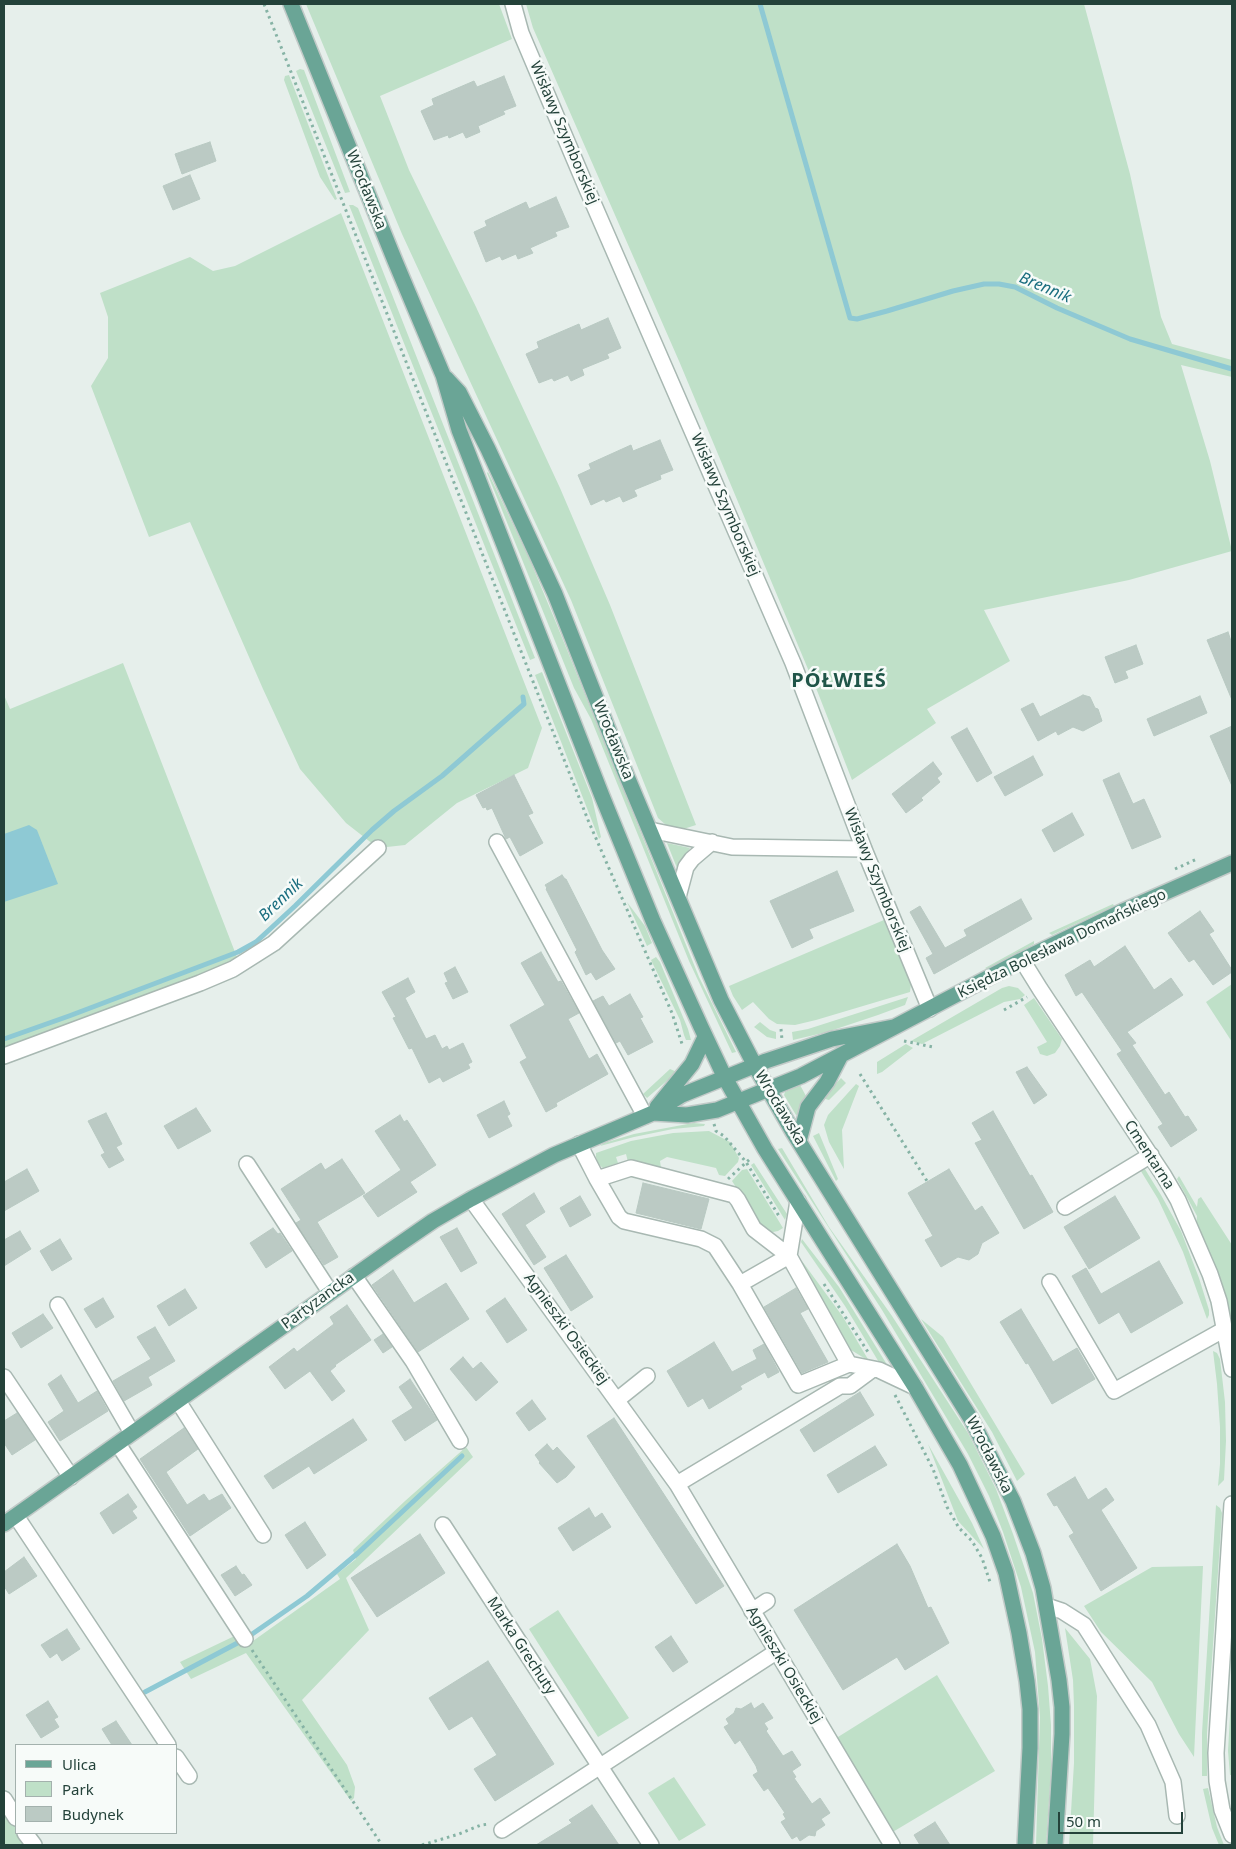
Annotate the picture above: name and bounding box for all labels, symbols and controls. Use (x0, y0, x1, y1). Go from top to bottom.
street label: Wisławy Szymborskiej (526, 59, 602, 207)
street label: Wrocławska (342, 148, 390, 232)
water label: Brennik (1016, 269, 1074, 307)
street label: Wisławy Szymborskiej (687, 431, 763, 579)
district label: PÓŁWIEŚ (790, 669, 888, 693)
street label: Wrocławska (589, 698, 637, 782)
street label: Wisławy Szymborskiej (840, 805, 914, 955)
water label: Brennik (255, 874, 307, 926)
street label: Księdza Bolesława Domańskiego (955, 886, 1169, 1002)
street label: Wrocławska (751, 1068, 809, 1148)
street label: Cmentarna (1120, 1117, 1178, 1193)
street label: Partyzancka (278, 1269, 358, 1333)
street label: Agnieszki Osieckiej (520, 1270, 612, 1388)
street label: Wrocławska (962, 1414, 1016, 1496)
street label: Marka Grechuty (483, 1594, 559, 1698)
street label: Agnieszki Osieckiej (742, 1603, 826, 1727)
legend (15, 1744, 178, 1834)
text: Ulica (62, 1754, 96, 1774)
text: Park (62, 1779, 94, 1799)
scale bar (1061, 1802, 1186, 1834)
text: Budynek (62, 1804, 124, 1824)
text: 50 m (1066, 1811, 1101, 1831)

